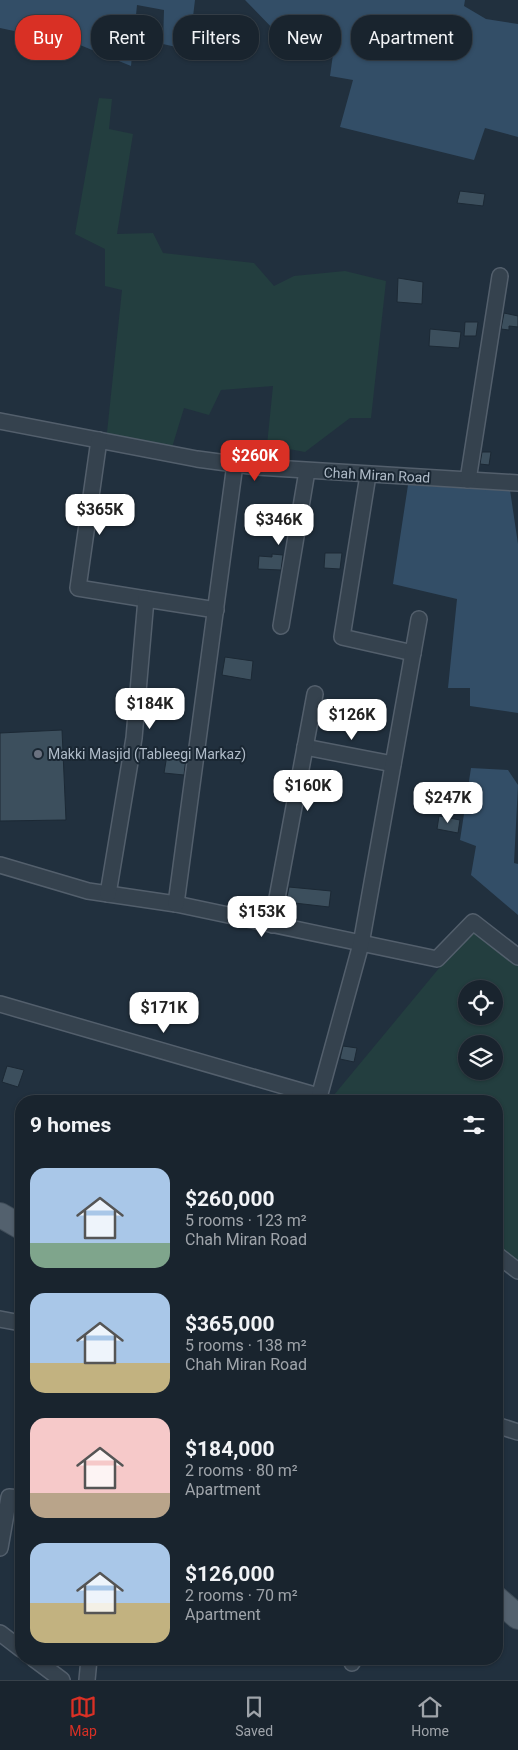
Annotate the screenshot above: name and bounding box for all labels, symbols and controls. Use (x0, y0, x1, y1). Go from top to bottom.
chip: Buy (15, 15, 81, 60)
chip: Rent (91, 15, 163, 60)
chip: Filters (173, 15, 259, 60)
chip: New (269, 15, 341, 60)
chip: Apartment (351, 15, 472, 60)
pin: $260K (220, 440, 290, 482)
text: $260K (232, 446, 278, 465)
street label: Chah Miran Road (323, 464, 431, 486)
pin: $365K (65, 494, 135, 536)
text: $365K (77, 500, 123, 519)
pin: $346K (244, 504, 314, 546)
text: $346K (256, 510, 302, 529)
pin: $184K (115, 688, 185, 730)
text: $184K (127, 694, 173, 713)
pin: $126K (317, 698, 387, 741)
text: $126K (329, 705, 375, 724)
place label: Makki Masjid (Tableegi Markaz) (48, 746, 246, 763)
marker: Makki Masjid (Tableegi Markaz) (32, 748, 44, 760)
pin: $160K (273, 770, 343, 812)
text: $160K (285, 776, 331, 795)
pin: $247K (413, 782, 483, 824)
text: $247K (425, 788, 471, 807)
pin: $153K (227, 896, 297, 938)
text: $153K (239, 902, 285, 921)
map controls (458, 980, 503, 1080)
button: locate (458, 980, 503, 1025)
pin: $171K (129, 992, 199, 1034)
text: $171K (141, 998, 187, 1017)
button: layers (458, 1035, 503, 1080)
icon: filters (460, 1111, 488, 1139)
text: 9 homes (30, 1113, 111, 1137)
text: $260,000 (185, 1187, 275, 1211)
icon: home (70, 1188, 130, 1248)
text: 5 rooms · 123 m² (185, 1211, 307, 1230)
text: Chah Miran Road (185, 1230, 307, 1249)
text: $365,000 (185, 1312, 275, 1336)
icon: home (70, 1313, 130, 1373)
text: 5 rooms · 138 m² (185, 1336, 307, 1355)
text: Chah Miran Road (185, 1355, 307, 1374)
text: $184,000 (185, 1437, 275, 1461)
icon: home (70, 1438, 130, 1498)
text: 2 rooms · 80 m² (185, 1461, 298, 1480)
text: Apartment (185, 1480, 261, 1499)
text: $126,000 (185, 1562, 275, 1586)
icon: home (70, 1563, 130, 1623)
text: 2 rooms · 70 m² (185, 1586, 298, 1605)
text: Apartment (185, 1605, 261, 1624)
tab: Map (69, 1693, 97, 1739)
tab: Saved (235, 1693, 273, 1739)
tab: Home (411, 1693, 449, 1739)

